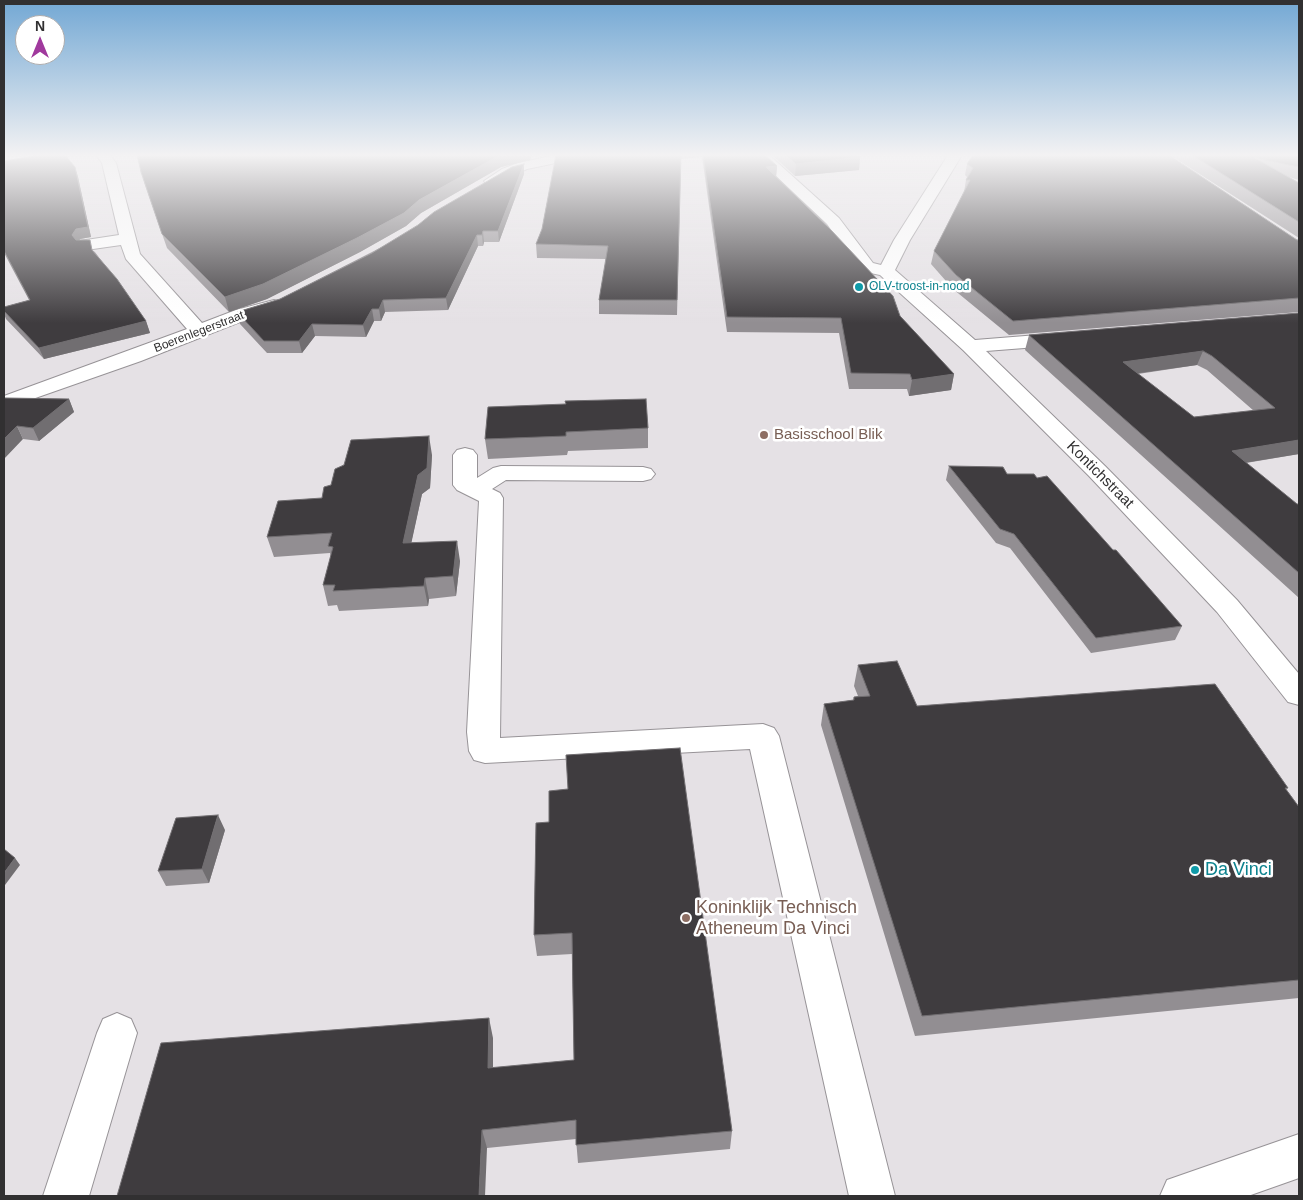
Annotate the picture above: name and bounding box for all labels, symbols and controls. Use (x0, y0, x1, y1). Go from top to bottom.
north arrow (15, 15, 65, 65)
text: N (35, 18, 45, 34)
place label: OLV-troost-in-nood (869, 280, 969, 294)
marker: OLV-troost-in-nood (853, 281, 865, 293)
street label: Boerenlegerstraat (152, 308, 246, 356)
place label: Basisschool Blik (774, 426, 882, 444)
marker: Basisschool Blik (758, 429, 770, 441)
street label: Kontichstraat (1063, 438, 1137, 512)
place label: Da Vinci (1205, 859, 1272, 881)
marker: Da Vinci (1189, 864, 1201, 876)
place label: Koninklijk Technisch Atheneum Da Vinci (696, 897, 857, 940)
marker: Koninklijk Technisch Atheneum Da Vinci (680, 912, 692, 924)

